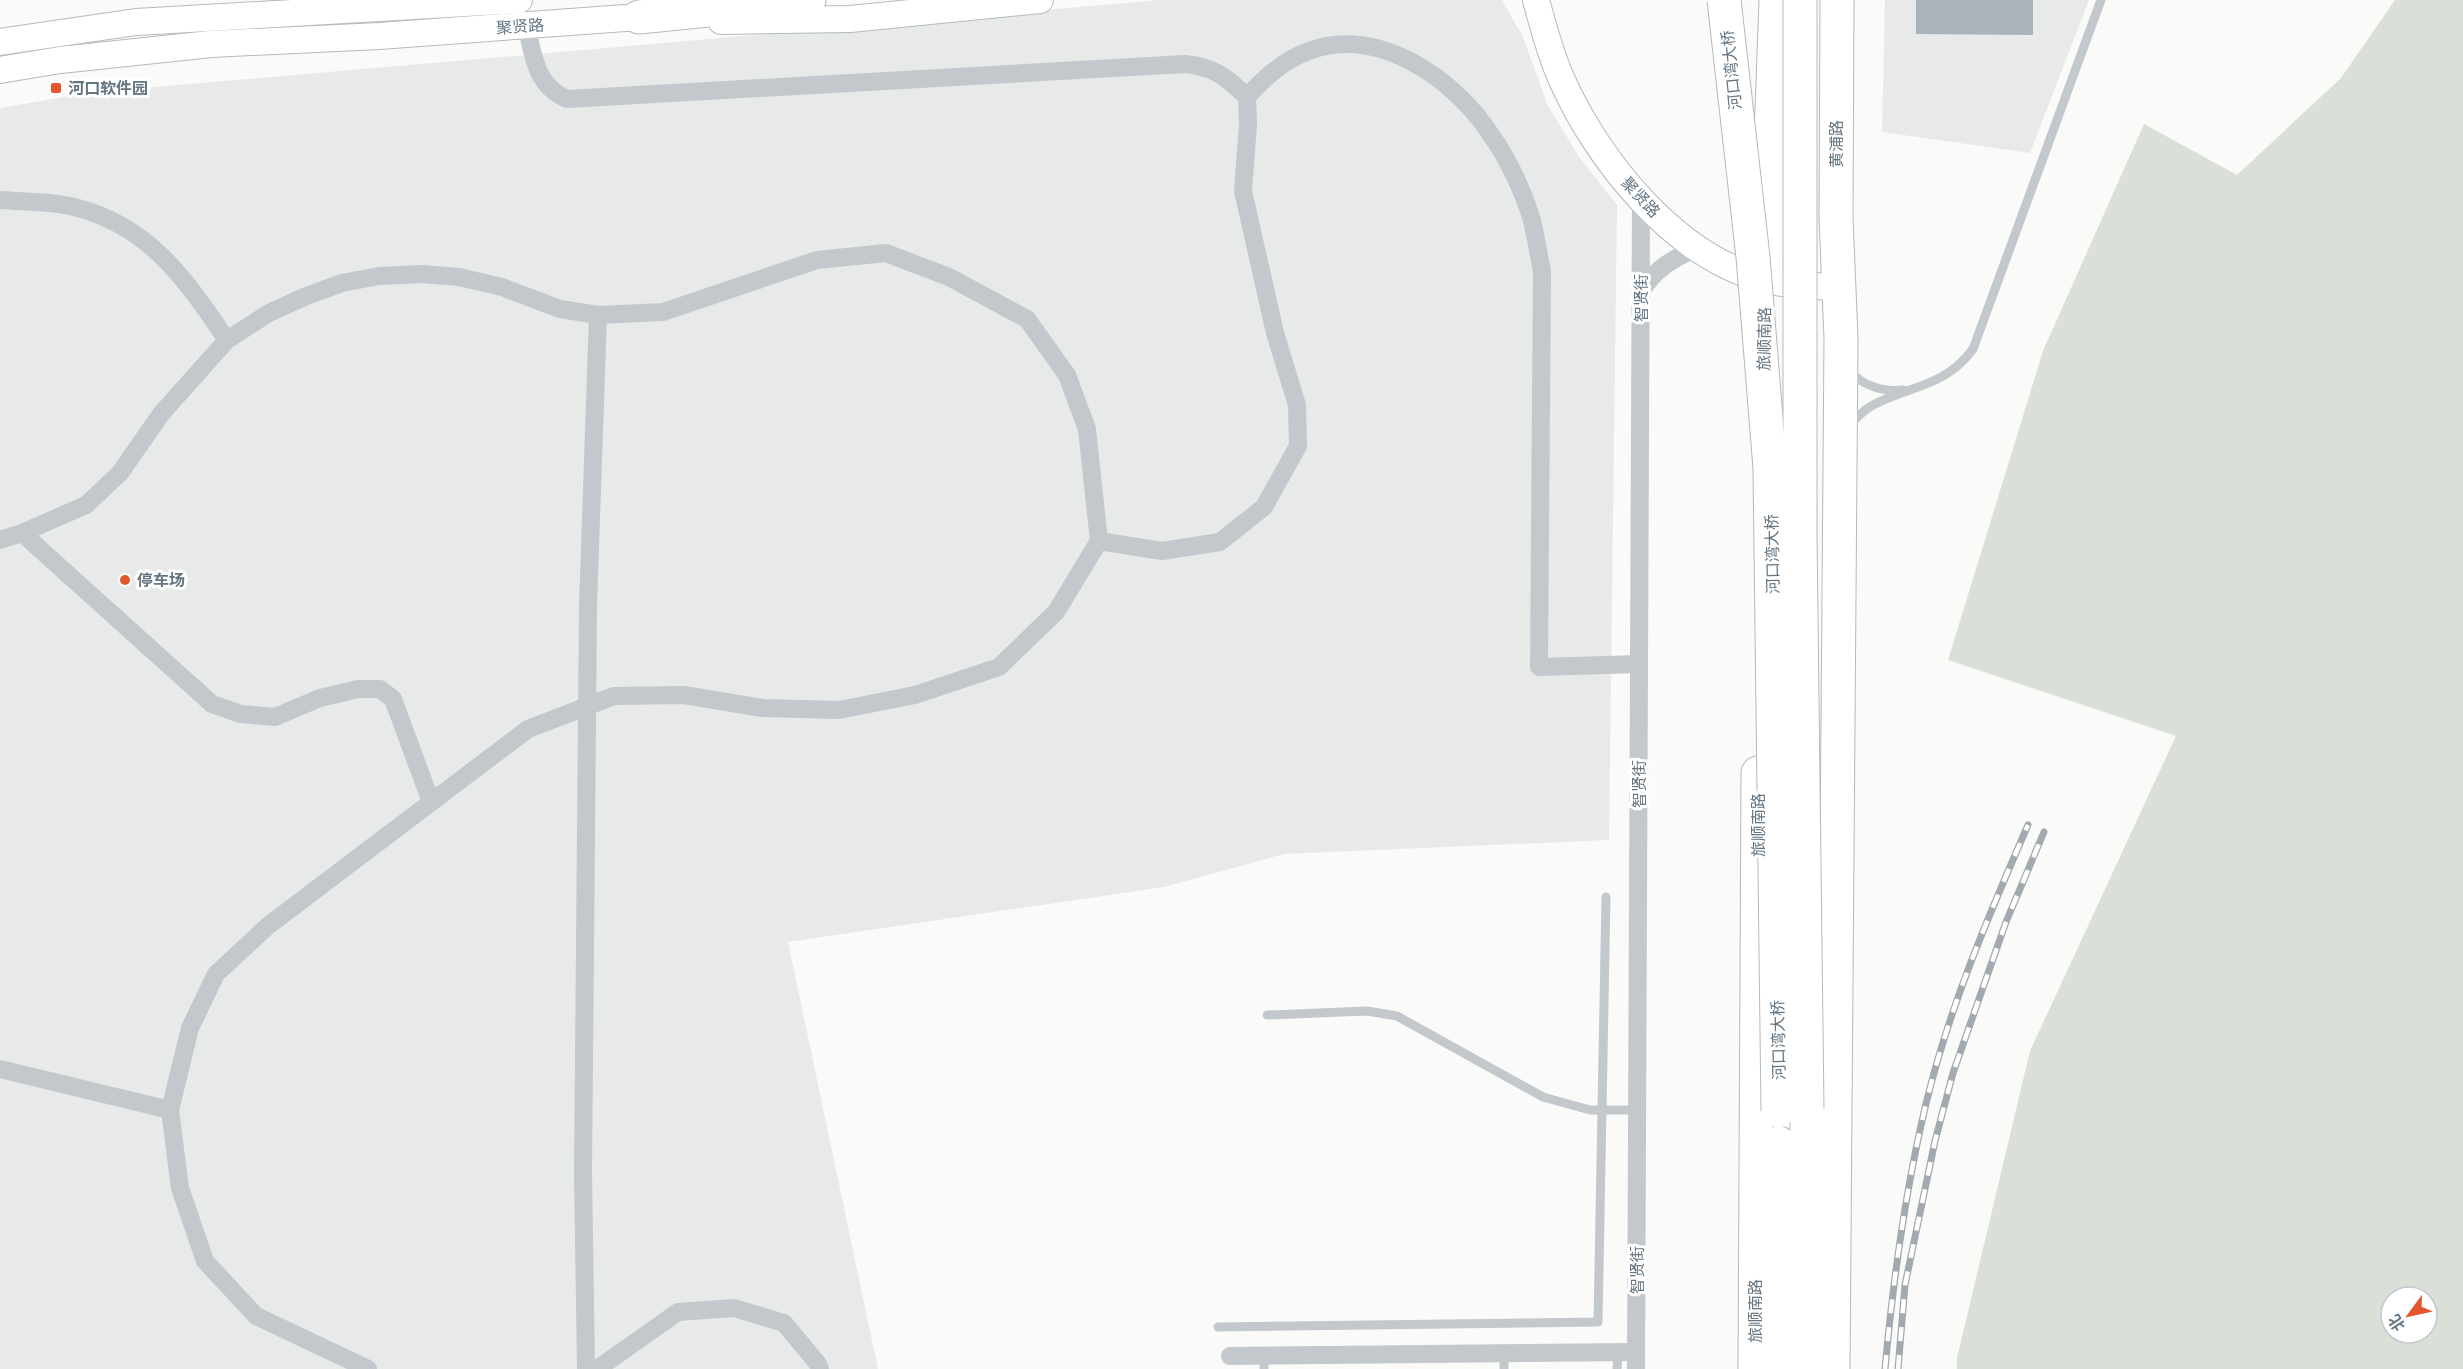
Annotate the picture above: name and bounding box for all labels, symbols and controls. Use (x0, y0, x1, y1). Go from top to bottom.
street label: 聚贤路 (495, 14, 545, 38)
street label: 河口湾大桥 (1717, 29, 1745, 111)
place label: 河口软件园 (68, 78, 148, 98)
marker: 河口软件园 (49, 81, 63, 95)
street label: 黄浦路 (1826, 120, 1846, 168)
street label: 聚贤路 (1617, 173, 1665, 221)
street label: 智贤街 (1631, 274, 1651, 322)
street label: 旅顺南路 (1753, 307, 1775, 371)
street label: 河口湾大桥 (1761, 514, 1783, 594)
place label: 停车场 (137, 570, 185, 590)
marker: 停车场 (118, 573, 132, 587)
street label: 智贤街 (1629, 760, 1649, 808)
street label: 旅顺南路 (1748, 793, 1768, 857)
street label: 河口湾大桥 (1767, 1000, 1789, 1080)
street label: 智贤街 (1627, 1246, 1647, 1294)
street label: 旅顺南路 (1745, 1279, 1765, 1343)
north arrow (2379, 1285, 2439, 1345)
text: 北 (2384, 1311, 2409, 1335)

